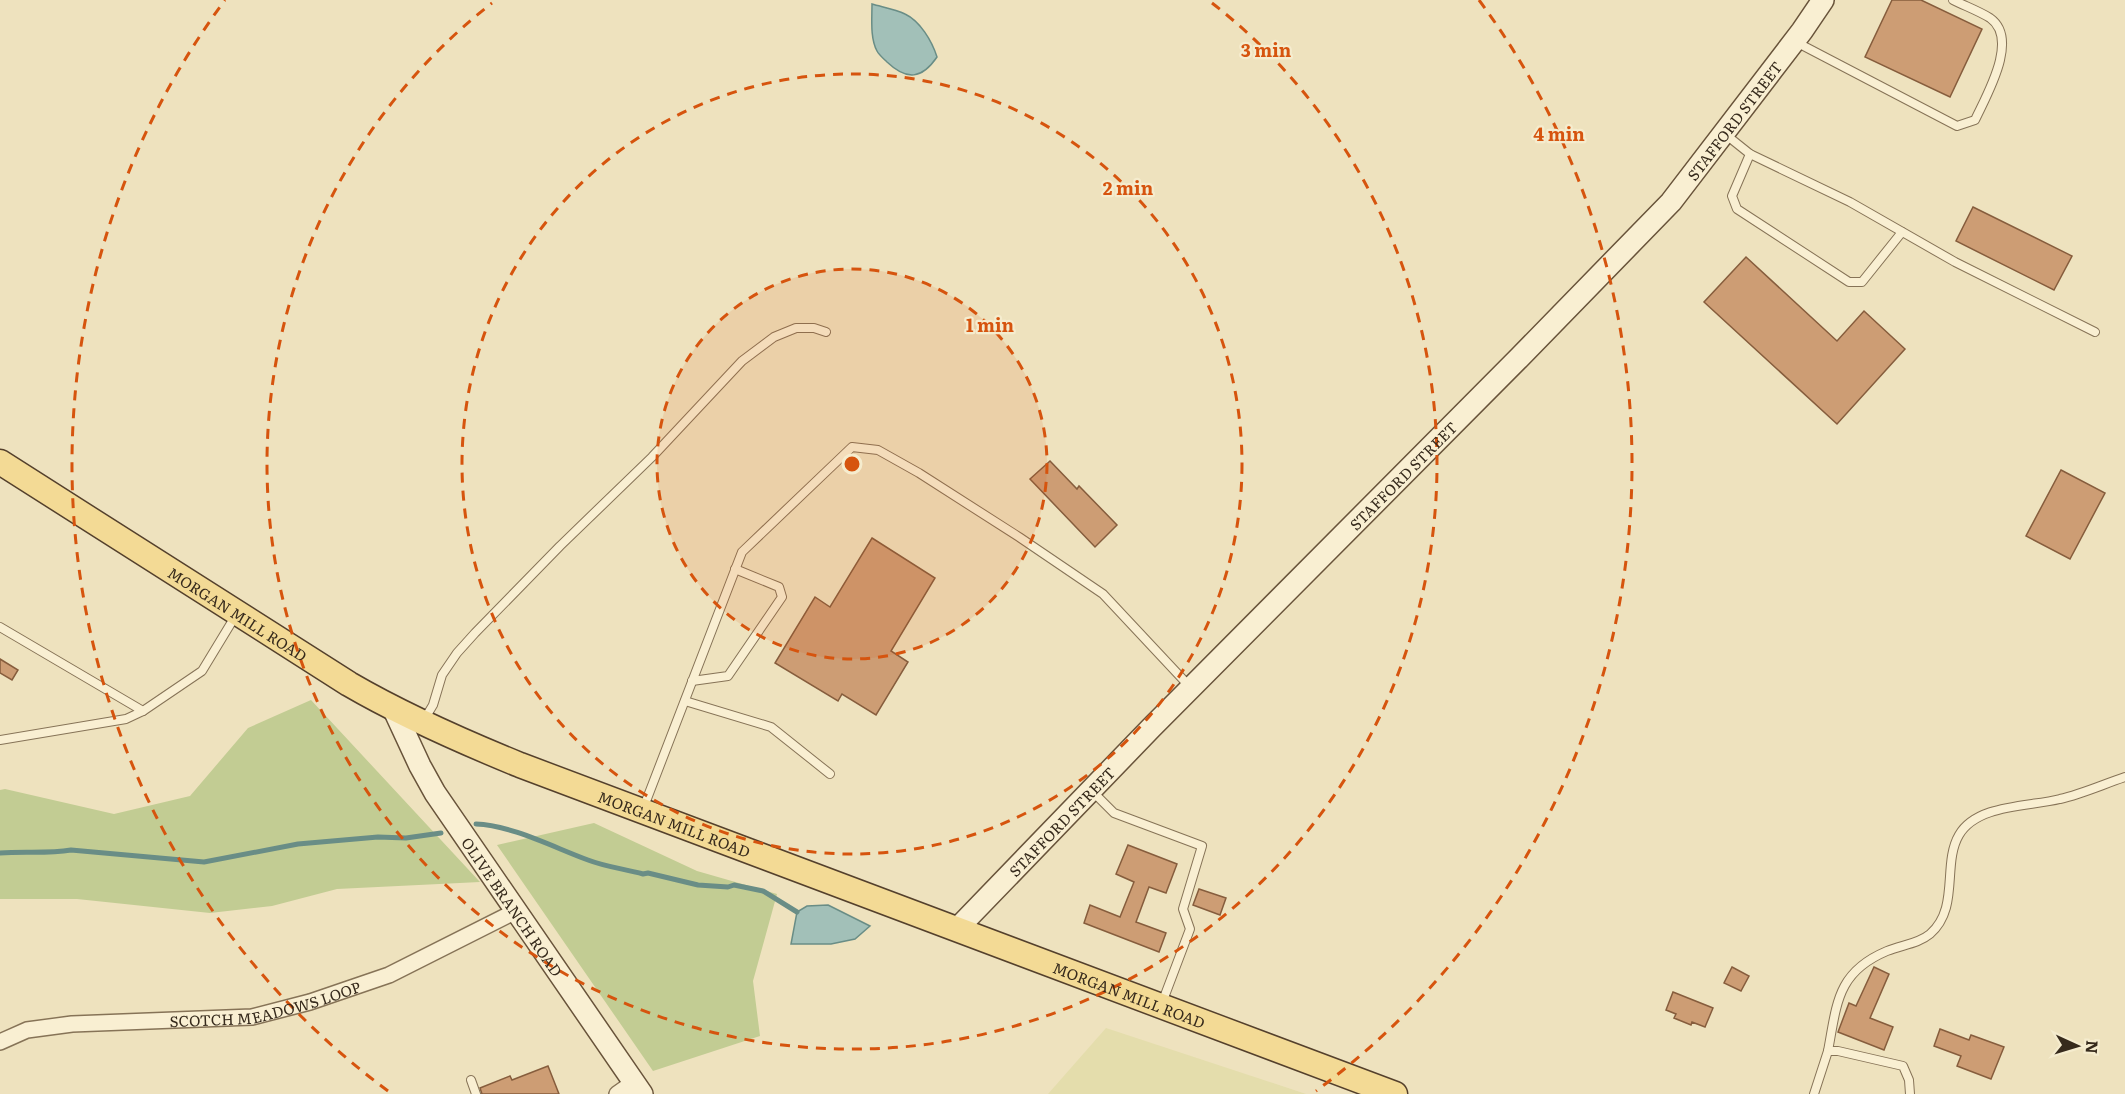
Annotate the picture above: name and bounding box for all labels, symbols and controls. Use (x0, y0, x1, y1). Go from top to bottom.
text: 3 min (1241, 36, 1292, 63)
street label: STAFFORD STREET (1680, 56, 1787, 185)
text: 4 min (1533, 120, 1585, 147)
text: 2 min (1103, 174, 1154, 201)
text: 1 min (966, 311, 1015, 338)
street label: STAFFORD STREET (1343, 416, 1462, 535)
centre of rings (842, 454, 862, 474)
street label: MORGAN MILL ROAD (164, 560, 312, 666)
street label: STAFFORD STREET (1003, 761, 1120, 881)
street label: MORGAN MILL ROAD (595, 784, 754, 862)
street label: OLIVE BRANCH ROAD (457, 832, 569, 981)
street label: MORGAN MILL ROAD (1050, 955, 1209, 1033)
street label: SCOTCH MEADOWS LOOP (169, 974, 363, 1032)
north arrow (2047, 1016, 2107, 1076)
text: N (2081, 1040, 2105, 1055)

